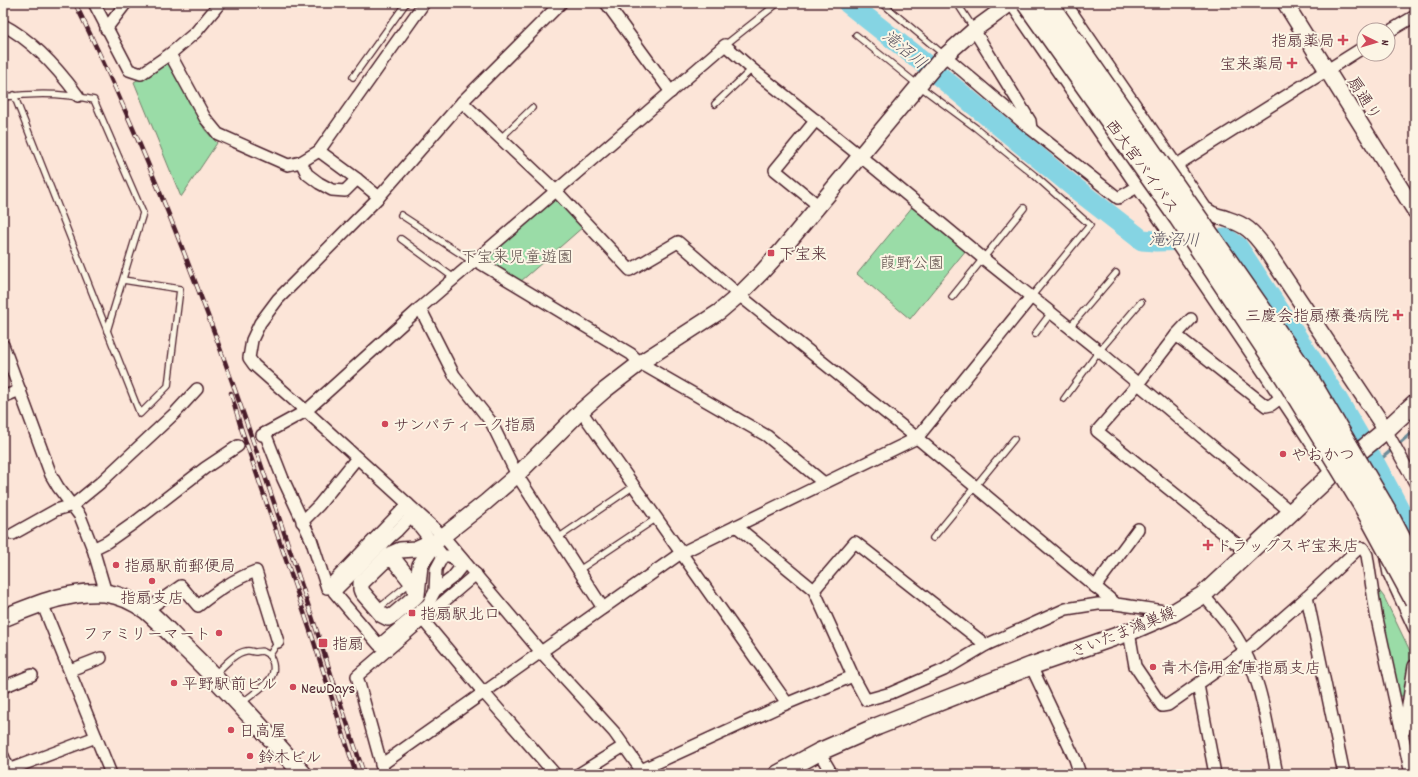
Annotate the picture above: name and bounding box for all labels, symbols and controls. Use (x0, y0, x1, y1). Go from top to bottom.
north arrow (1356, 22, 1396, 62)
water label: 滝沼川 (876, 26, 930, 77)
place label: 指扇薬局 (1271, 31, 1335, 54)
marker: 指扇薬局 (1338, 35, 1348, 45)
text: N (1376, 39, 1392, 47)
place label: 宝来薬局 (1220, 54, 1284, 77)
marker: 宝来薬局 (1287, 58, 1297, 68)
street label: 扇通り (1340, 73, 1385, 126)
street label: 西大宮バイパス (1099, 116, 1183, 219)
water label: 滝沼川 (1148, 230, 1200, 254)
place label: 下宝来 (779, 244, 827, 267)
park label: 下宝来児童遊園 (461, 247, 573, 270)
marker: 下宝来 (766, 248, 776, 258)
park label: 葭野公園 (880, 253, 944, 276)
place label: 三慶会指扇療養病院 (1245, 306, 1389, 329)
marker: 三慶会指扇療養病院 (1392, 309, 1404, 321)
place label: サンパティーク指扇 (393, 415, 536, 438)
marker: サンパティーク指扇 (380, 419, 390, 429)
place label: やおかつ (1291, 445, 1355, 468)
marker: やおかつ (1278, 449, 1288, 459)
place label: ドラッグスギ宝来店 (1216, 536, 1359, 559)
marker: ドラッグスギ宝来店 (1203, 540, 1213, 550)
place label: 指扇駅前郵便局 (124, 556, 236, 579)
marker: 指扇駅前郵便局 (111, 560, 121, 570)
marker: 指扇支店 (147, 576, 157, 586)
place label: 指扇支店 (120, 588, 184, 611)
street label: さいたま鴻巣線 (1068, 602, 1180, 665)
place label: 指扇駅北口 (420, 604, 500, 627)
marker: 指扇駅北口 (407, 608, 417, 618)
place label: ファミリーマート (83, 624, 211, 647)
marker: ファミリーマート (214, 628, 224, 638)
place label: 指扇 (332, 634, 364, 657)
marker: 指扇 (317, 637, 329, 649)
place label: 青木信用金庫指扇支店 (1161, 658, 1321, 681)
marker: 青木信用金庫指扇支店 (1148, 662, 1158, 672)
place label: 平野駅前ビル (182, 674, 278, 697)
marker: 平野駅前ビル (169, 678, 179, 688)
place label: NewDays (301, 678, 355, 701)
marker: NewDays (288, 682, 298, 692)
place label: 日高屋 (239, 721, 287, 744)
marker: 日高屋 (226, 725, 236, 735)
place label: 鈴木ビル (258, 747, 322, 770)
marker: 鈴木ビル (245, 751, 255, 761)

